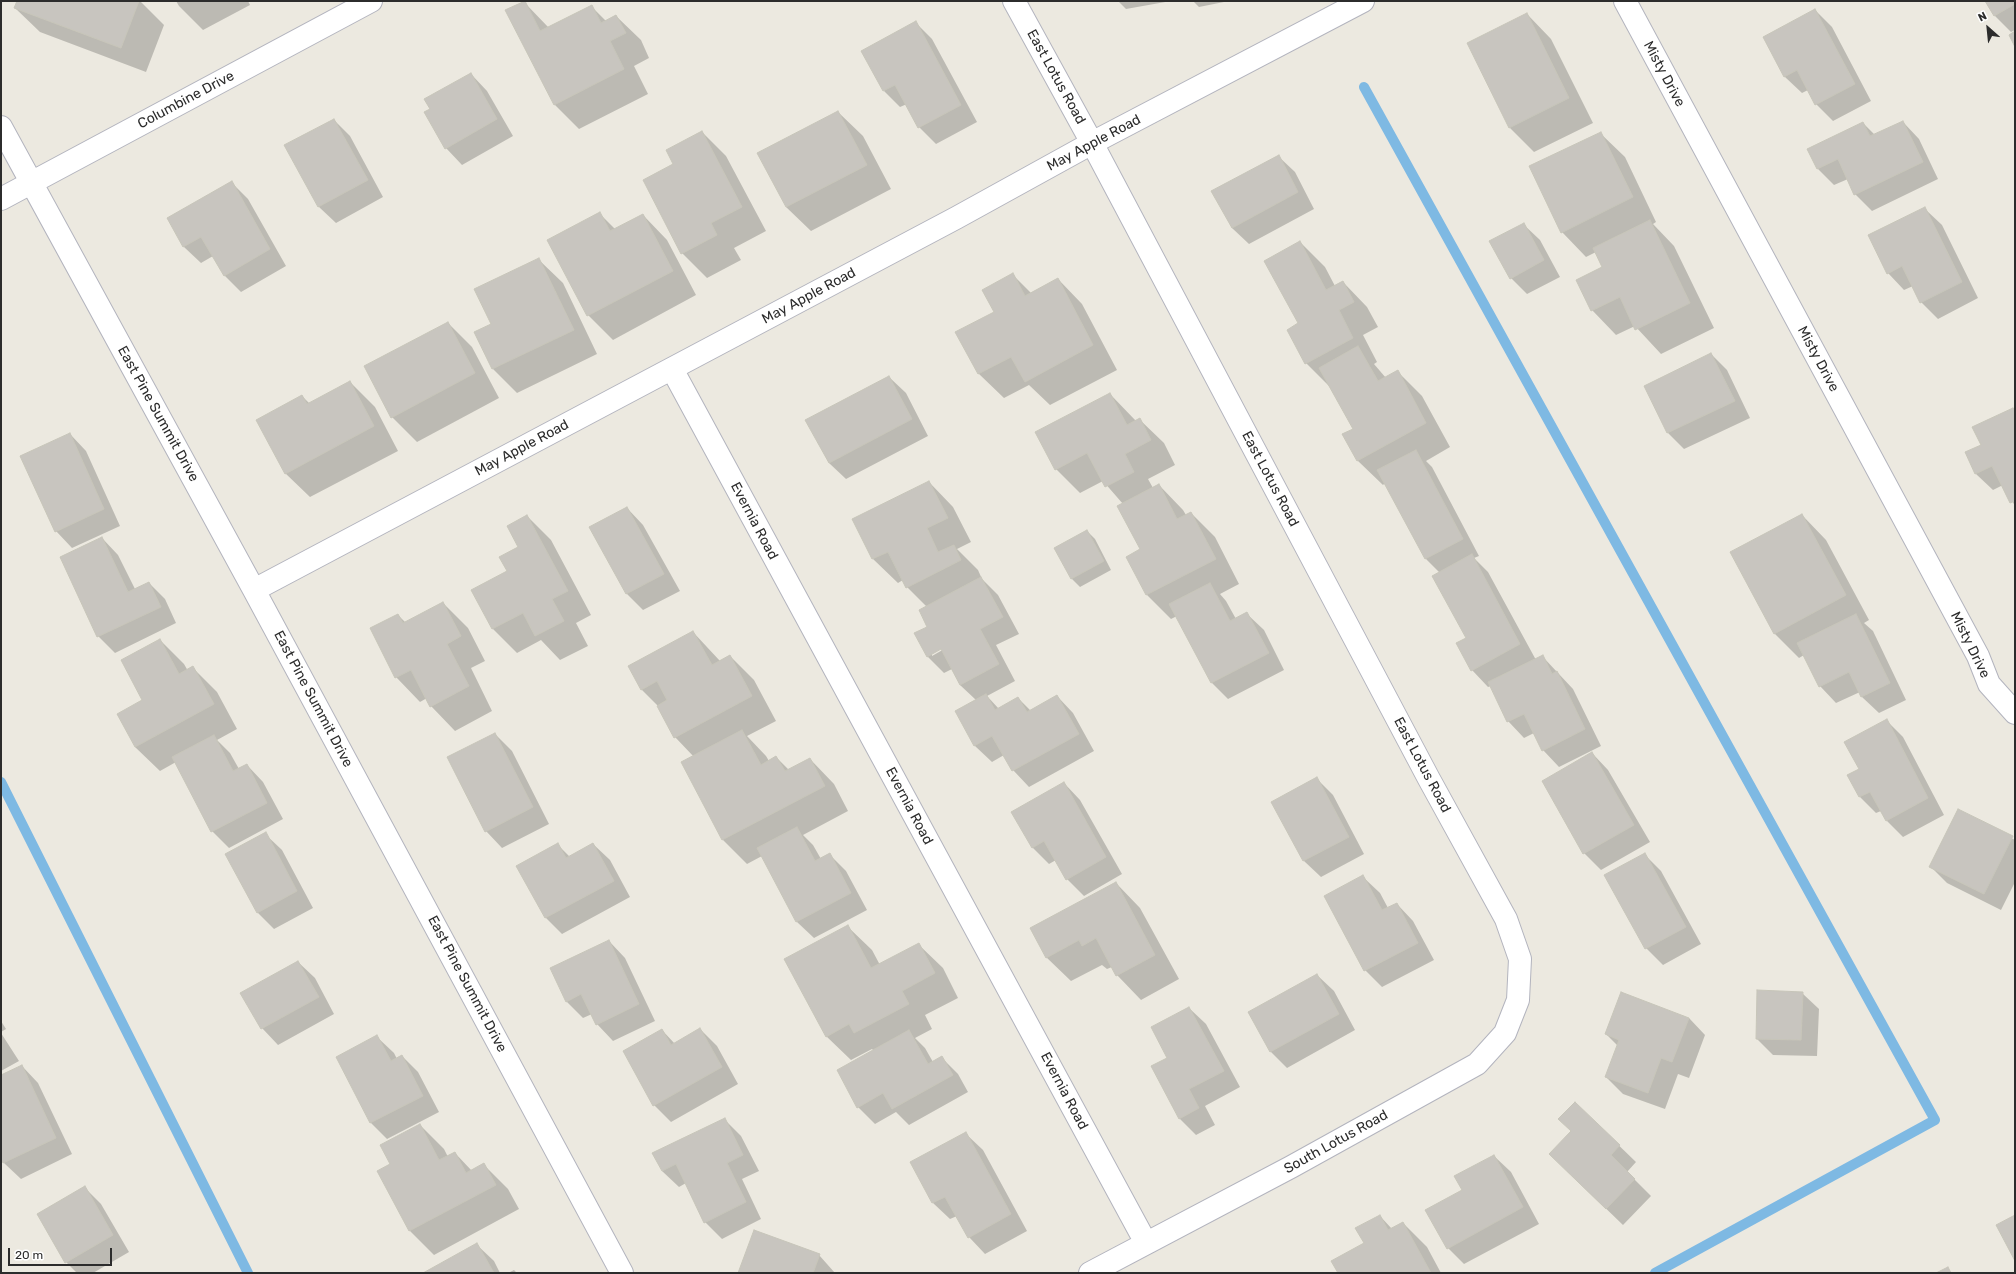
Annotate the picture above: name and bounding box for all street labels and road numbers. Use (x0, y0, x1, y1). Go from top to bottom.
street label: East Lotus Road (1023, 27, 1089, 127)
street label: Misty Drive (1640, 38, 1688, 110)
street label: Columbine Drive (135, 68, 237, 132)
street label: May Apple Road (1044, 111, 1144, 175)
street label: May Apple Road (759, 264, 859, 328)
street label: Misty Drive (1794, 323, 1842, 395)
street label: East Pine Summit Drive (114, 343, 202, 485)
street label: May Apple Road (472, 416, 572, 480)
street label: East Lotus Road (1238, 428, 1302, 530)
street label: Evernia Road (727, 479, 781, 563)
street label: Misty Drive (1947, 609, 1993, 681)
street label: East Pine Summit Drive (270, 628, 356, 770)
street label: East Lotus Road (1390, 714, 1454, 816)
street label: Evernia Road (882, 764, 936, 848)
street label: East Pine Summit Drive (424, 913, 510, 1055)
street label: Evernia Road (1037, 1049, 1091, 1133)
street label: South Lotus Road (1281, 1107, 1391, 1177)

